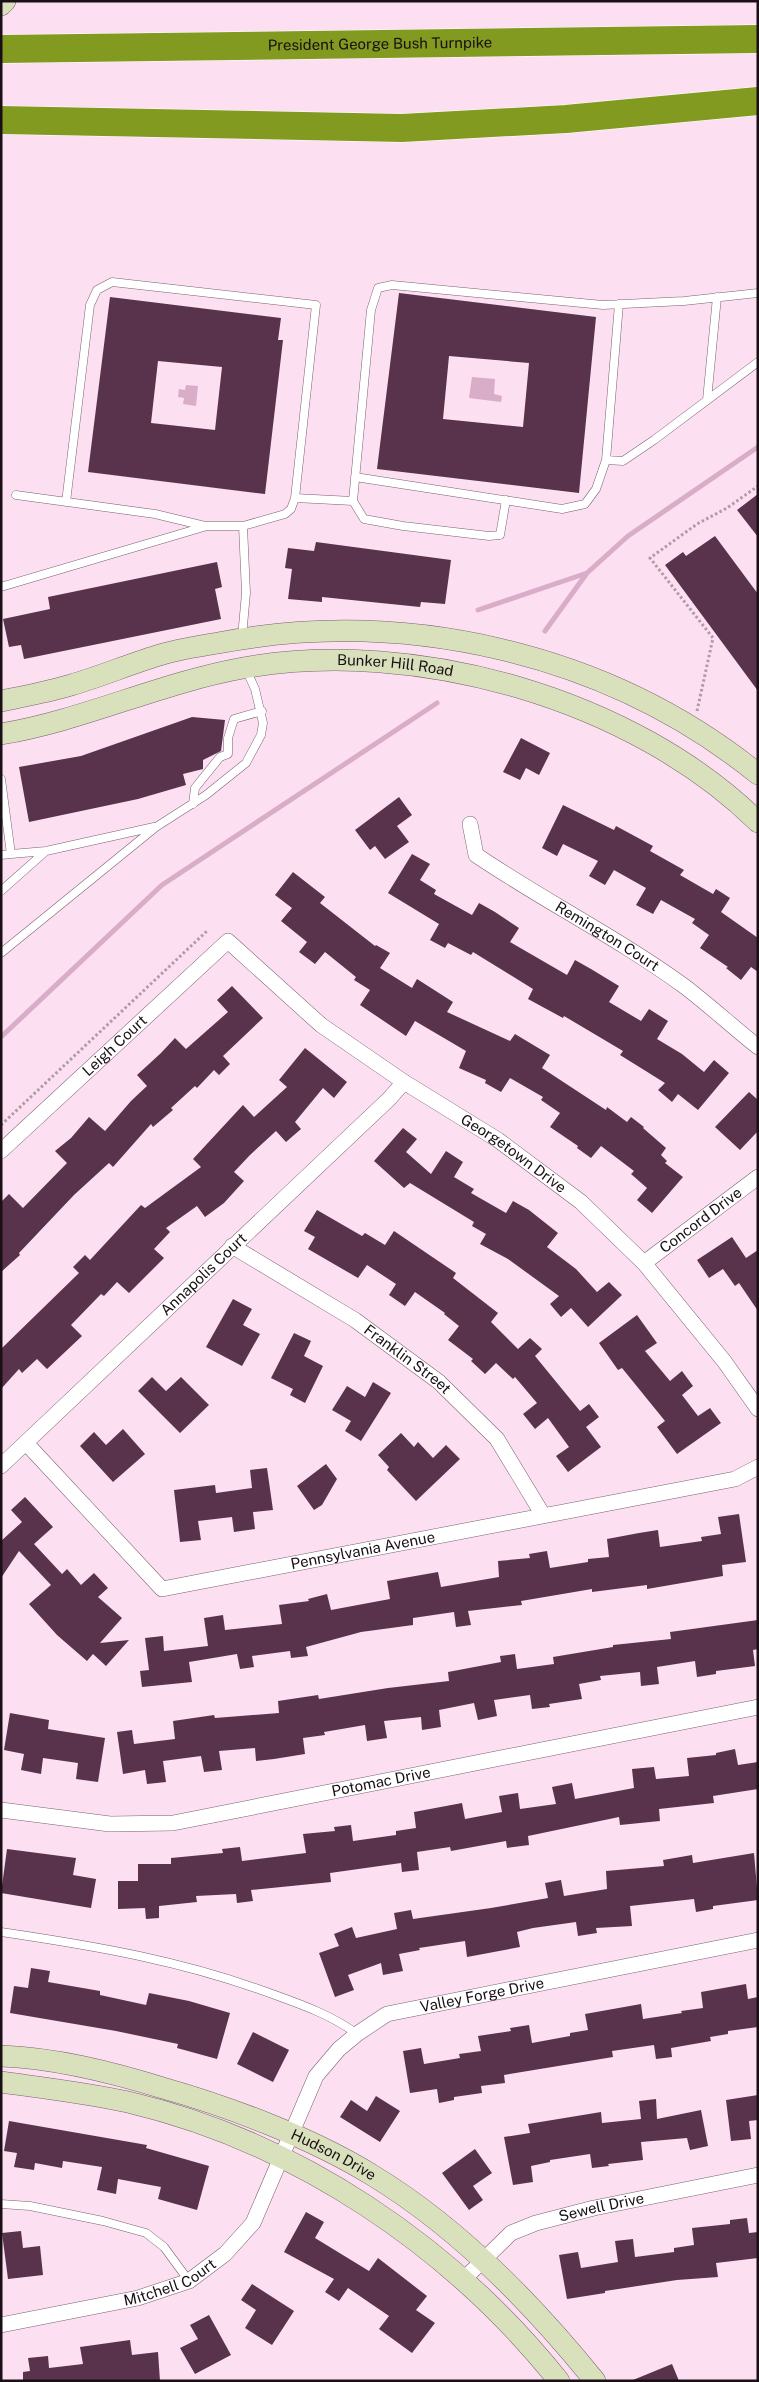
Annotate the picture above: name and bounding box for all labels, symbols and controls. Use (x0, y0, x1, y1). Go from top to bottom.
street label: President George Bush Turnpike (268, 34, 492, 53)
street label: Bunker Hill Road (337, 651, 455, 679)
street label: Remington Court (552, 898, 663, 974)
street label: Leigh Court (79, 1011, 150, 1079)
street label: Georgetown Drive (458, 1110, 570, 1196)
street label: Concord Drive (656, 1183, 745, 1256)
street label: Annapolis Court (157, 1229, 250, 1319)
street label: Franklin Street (361, 1321, 455, 1397)
street label: Pennsylvania Avenue (289, 1528, 436, 1572)
street label: Potomac Drive (330, 1763, 432, 1799)
street label: Valley Forge Drive (418, 1974, 545, 2015)
street label: Hudson Drive (288, 2126, 379, 2183)
street label: Sewell Drive (557, 2189, 645, 2225)
street label: Mitchell Court (122, 2255, 219, 2309)

